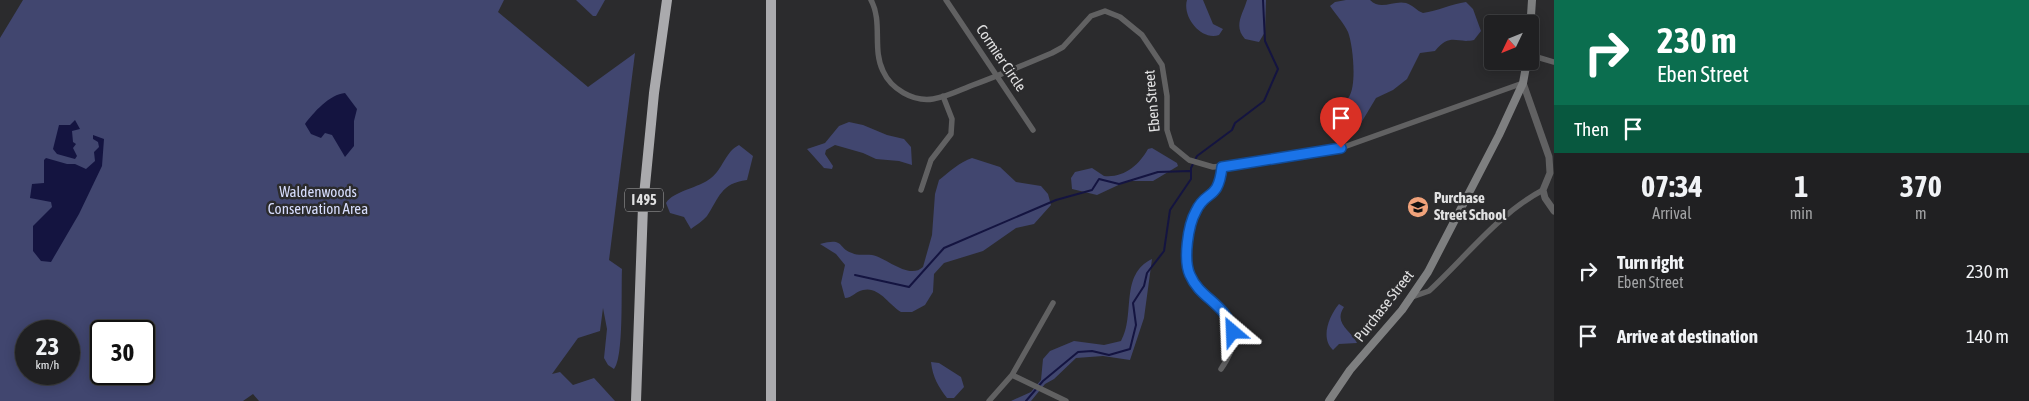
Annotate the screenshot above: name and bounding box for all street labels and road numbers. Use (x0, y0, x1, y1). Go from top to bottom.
street label: Cormier Circle (973, 21, 1030, 94)
street label: Eben Street (1140, 69, 1163, 133)
road number: I 495 (625, 188, 663, 212)
street label: Purchase Street (1350, 267, 1417, 345)

